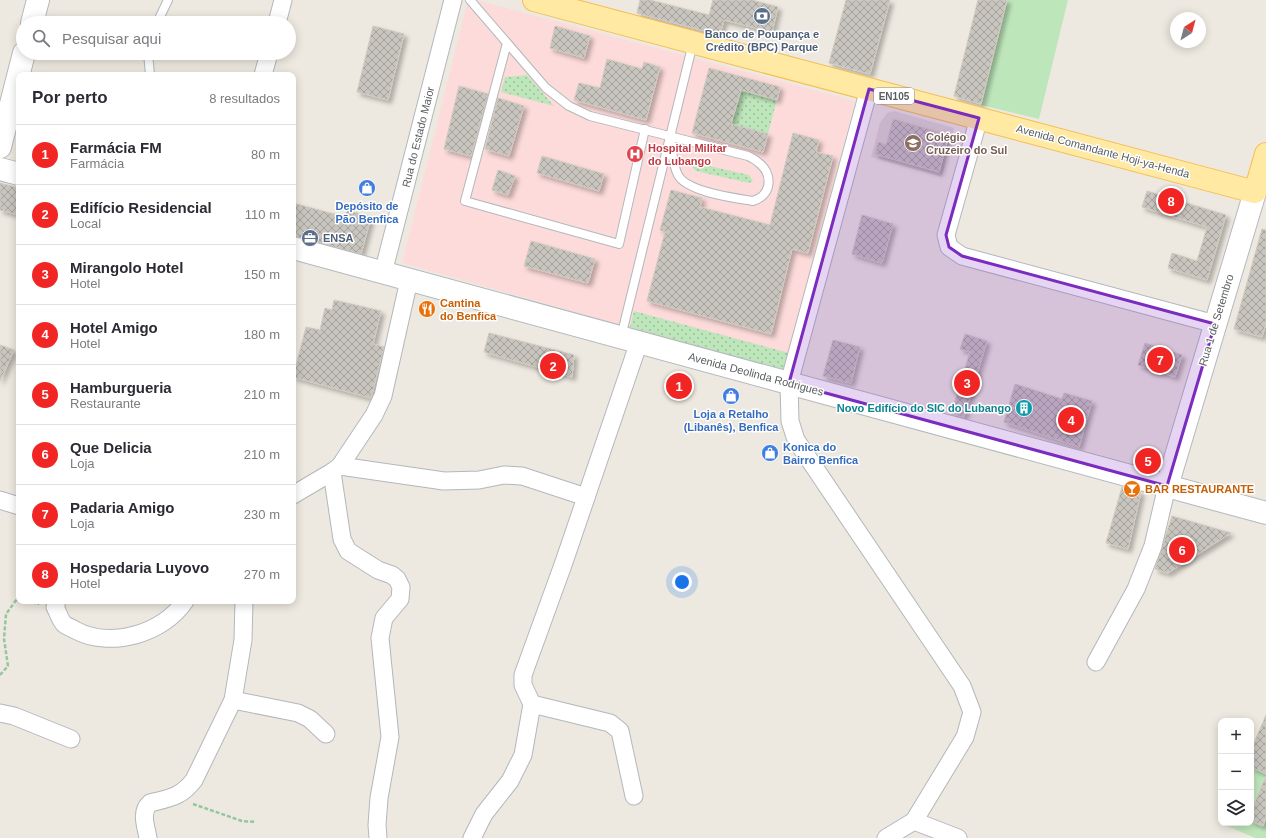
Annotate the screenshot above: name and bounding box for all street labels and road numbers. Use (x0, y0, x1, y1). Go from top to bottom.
street label: Rua do Estado Maior (400, 85, 436, 189)
road number: EN105 (874, 88, 914, 104)
street label: Avenida Comandante Hoji-ya-Henda (1015, 122, 1192, 180)
street label: Rua 1 de Setembro (1196, 273, 1236, 367)
street label: Avenida Deolinda Rodrigues (687, 350, 825, 398)

